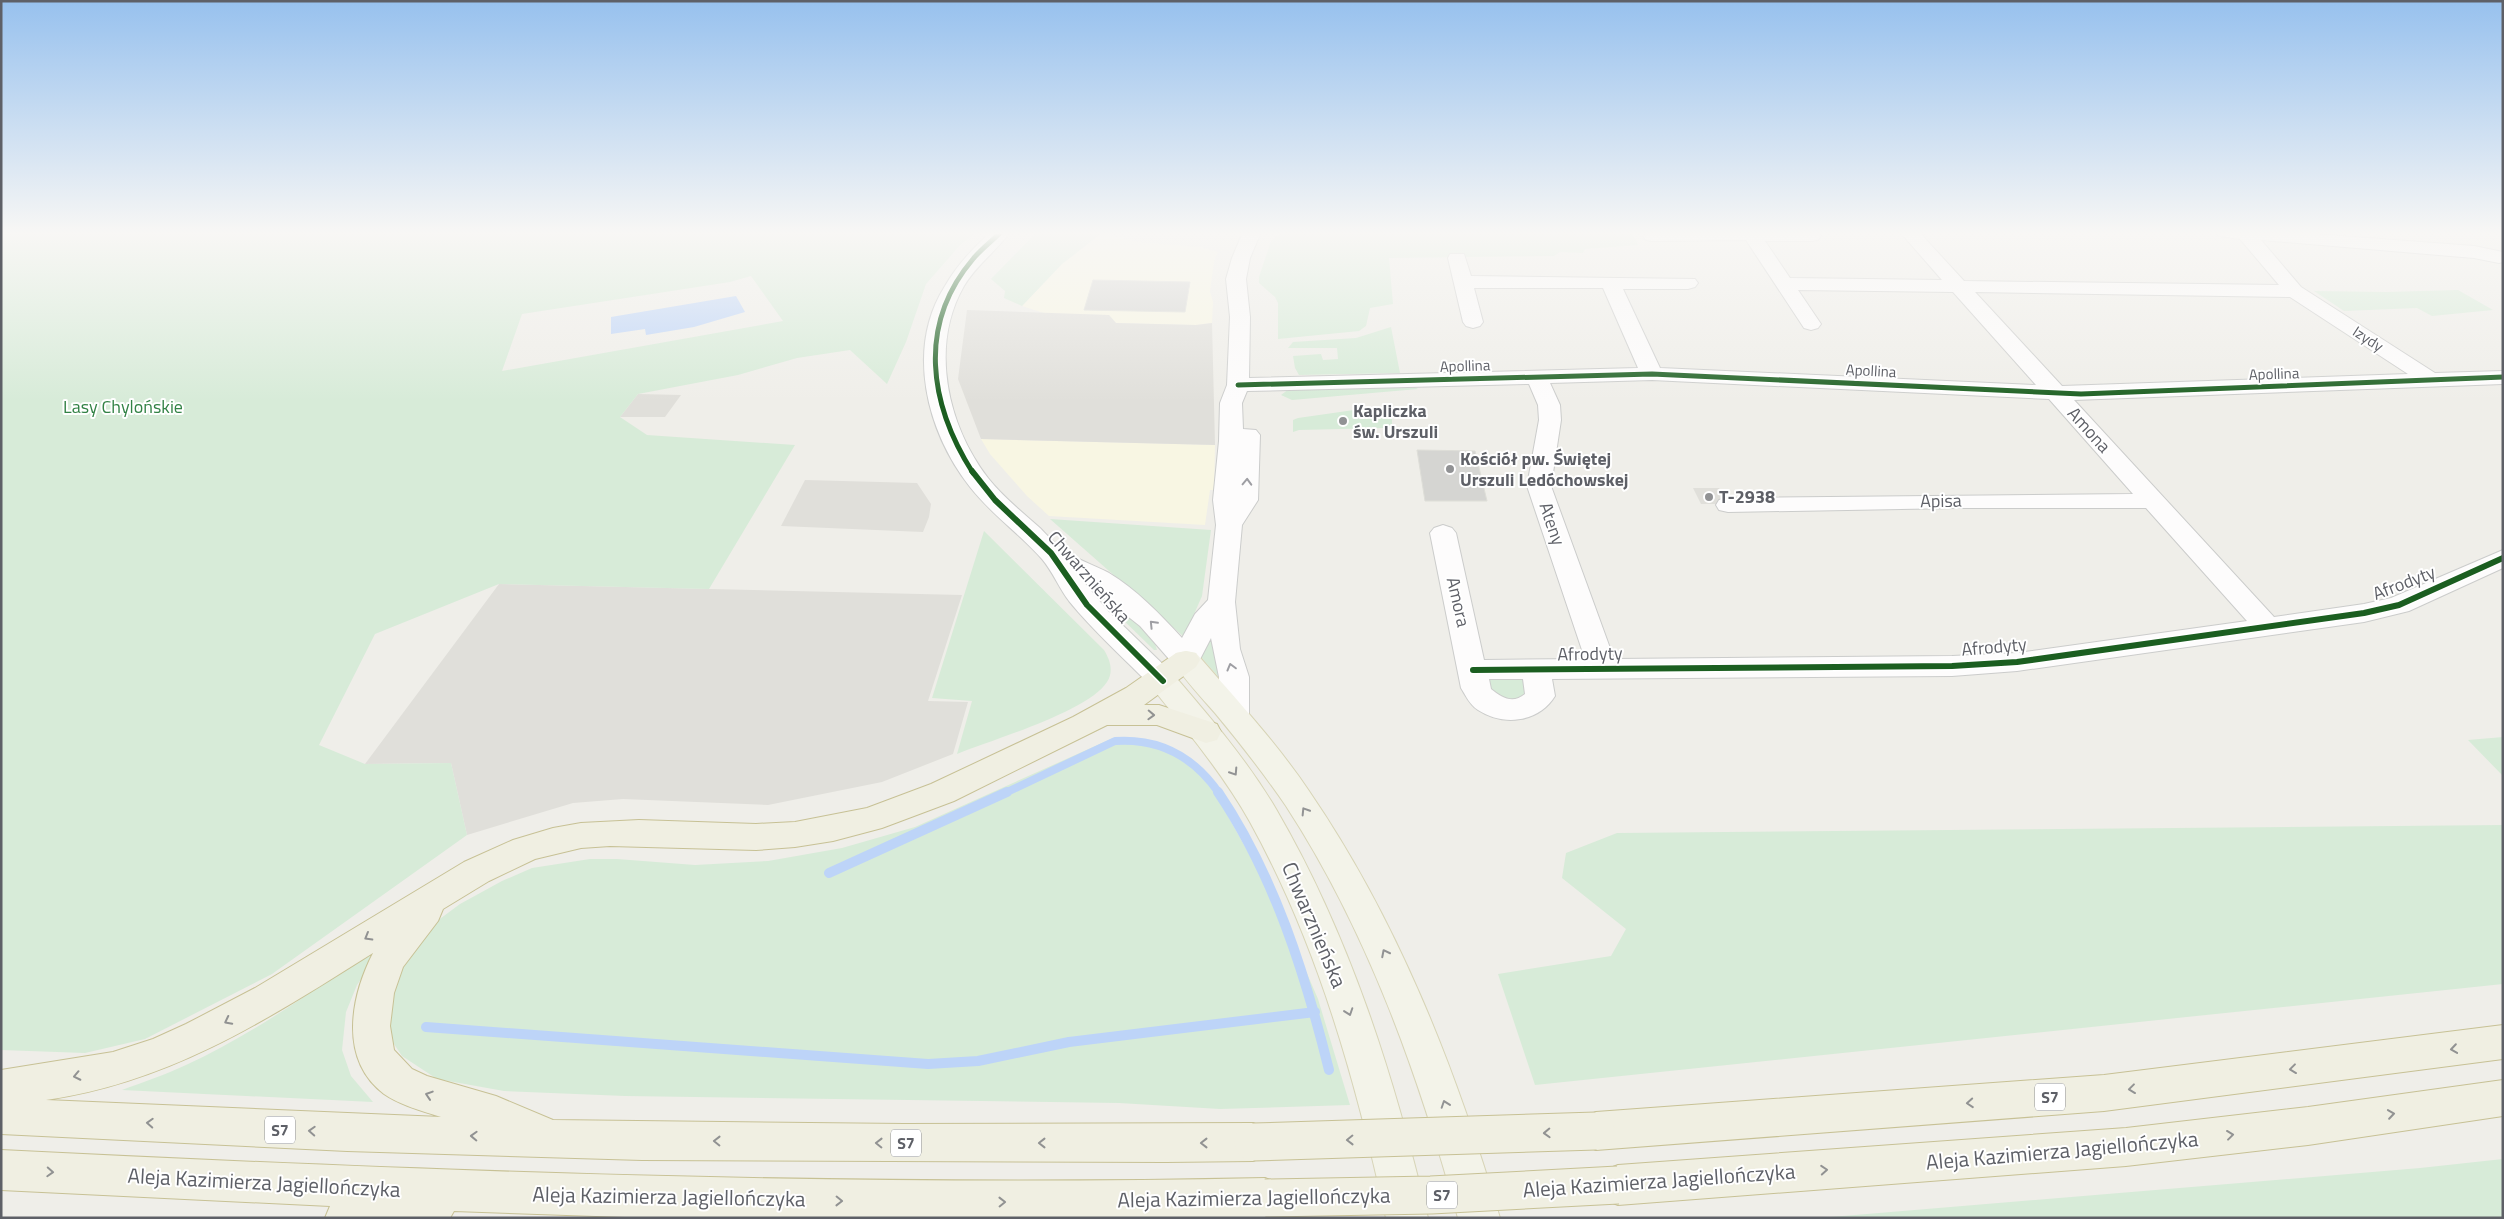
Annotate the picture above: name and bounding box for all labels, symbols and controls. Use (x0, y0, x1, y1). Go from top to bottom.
street label: Izydy (2348, 320, 2388, 357)
street label: Apollina (1439, 353, 1491, 378)
street label: Apollina (1845, 358, 1897, 383)
street label: Apollina (2248, 361, 2300, 386)
park label: Lasy Chylońskie (63, 393, 183, 420)
place label: Kapliczka św. Urszuli (1353, 397, 1438, 445)
street label: Amona (2061, 401, 2117, 459)
marker: Kapliczka św. Urszuli (1337, 415, 1349, 427)
place label: Kościół pw. Świętej Urszuli Ledóchowskej (1460, 445, 1629, 493)
marker: Kościół pw. Świętej Urszuli Ledóchowskej (1444, 463, 1456, 475)
one-way arrow (1242, 478, 1252, 486)
place label: T-2938 (1719, 483, 1775, 510)
street label: Apisa (1920, 487, 1962, 514)
marker: T-2938 (1703, 491, 1715, 503)
street label: Ateny (1533, 499, 1573, 549)
street label: Chwarznieńska (1042, 525, 1137, 629)
street label: Afrodyty (2368, 558, 2439, 607)
street label: Amora (1440, 574, 1477, 630)
one-way arrow (1150, 621, 1159, 630)
street label: Afrodyty (1960, 630, 2028, 663)
street label: Afrodyty (1557, 639, 1623, 668)
one-way arrow (1226, 662, 1237, 671)
one-way arrow (1148, 710, 1156, 721)
one-way arrow (1228, 766, 1237, 775)
one-way arrow (1302, 807, 1311, 816)
street label: Chwarznieńska (1274, 857, 1356, 993)
one-way arrow (364, 931, 373, 941)
one-way arrow (1381, 949, 1391, 958)
one-way arrow (1344, 1007, 1354, 1016)
one-way arrow (225, 1015, 234, 1025)
one-way arrow (2450, 1043, 2459, 1053)
one-way arrow (2289, 1063, 2297, 1074)
one-way arrow (72, 1070, 81, 1081)
one-way arrow (2128, 1083, 2136, 1094)
road number: S7 (2035, 1084, 2065, 1110)
one-way arrow (426, 1091, 434, 1101)
one-way arrow (1966, 1097, 1974, 1108)
one-way arrow (1441, 1100, 1451, 1109)
one-way arrow (2387, 1110, 2395, 1120)
road number: S7 (265, 1116, 295, 1144)
one-way arrow (145, 1118, 153, 1129)
street label: Aleja Kazimierza Jagiellończyka (1924, 1122, 2200, 1178)
one-way arrow (308, 1126, 316, 1137)
one-way arrow (1543, 1128, 1550, 1138)
road number: S7 (891, 1130, 921, 1156)
one-way arrow (2226, 1130, 2234, 1141)
one-way arrow (470, 1131, 478, 1142)
one-way arrow (1345, 1135, 1353, 1145)
one-way arrow (713, 1136, 720, 1146)
one-way arrow (875, 1138, 883, 1148)
one-way arrow (1038, 1138, 1046, 1149)
one-way arrow (1200, 1138, 1208, 1148)
street label: Aleja Kazimierza Jagiellończyka (1522, 1154, 1797, 1205)
street label: Aleja Kazimierza Jagiellończyka (127, 1159, 402, 1205)
one-way arrow (1820, 1165, 1828, 1176)
one-way arrow (46, 1167, 54, 1178)
street label: Aleja Kazimierza Jagiellończyka (532, 1178, 806, 1214)
street label: Aleja Kazimierza Jagiellończyka (1117, 1179, 1391, 1215)
road number: S7 (1427, 1182, 1457, 1208)
one-way arrow (836, 1196, 844, 1206)
one-way arrow (998, 1197, 1006, 1207)

